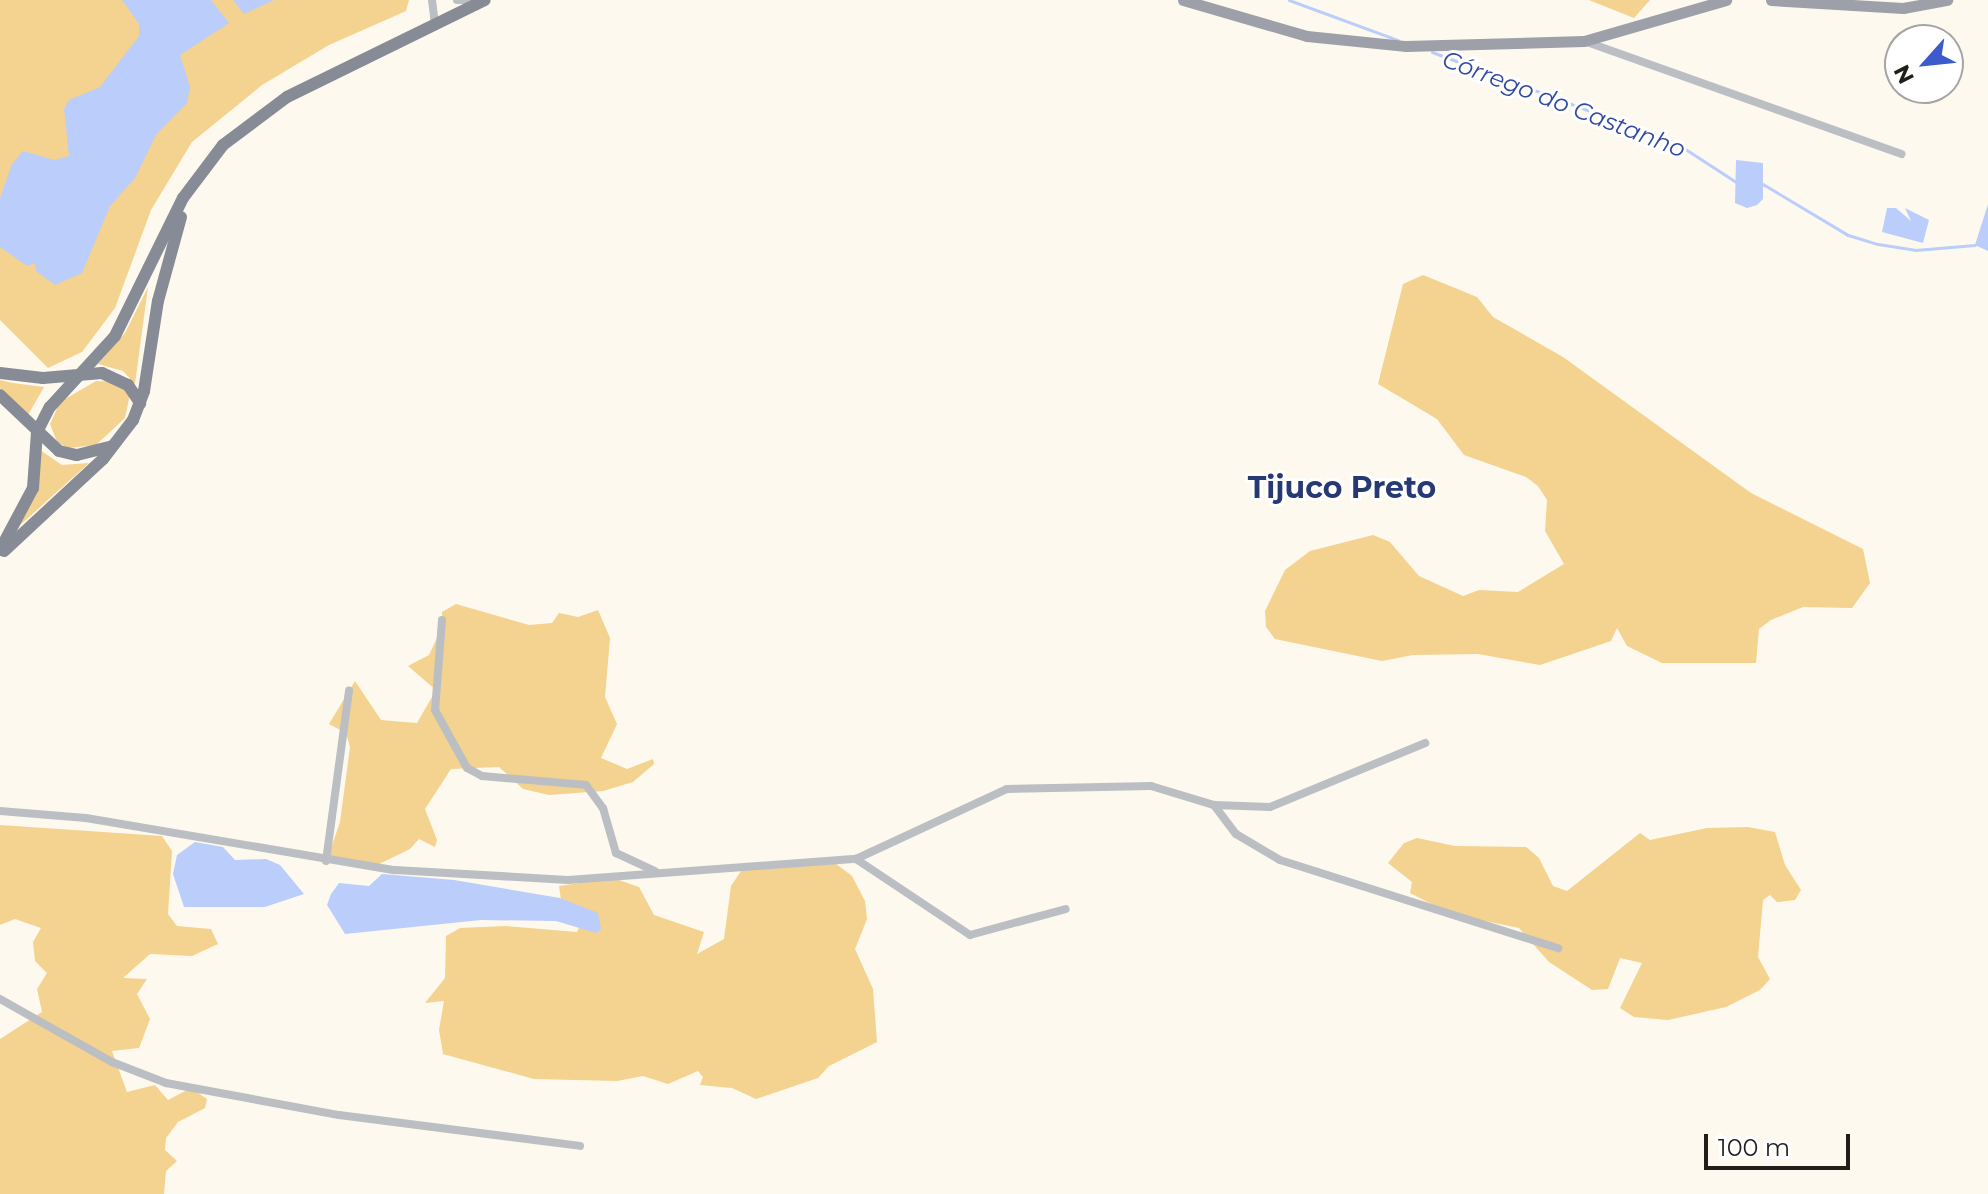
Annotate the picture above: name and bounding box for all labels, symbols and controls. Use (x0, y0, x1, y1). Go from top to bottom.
north arrow (1884, 24, 1964, 104)
water label: Córrego do Castanho (1438, 44, 1690, 164)
text: N (1888, 60, 1920, 88)
district label: Tijuco Preto (1248, 470, 1436, 506)
scale bar (1708, 1118, 1854, 1168)
text: 100 m (1718, 1133, 1790, 1162)

